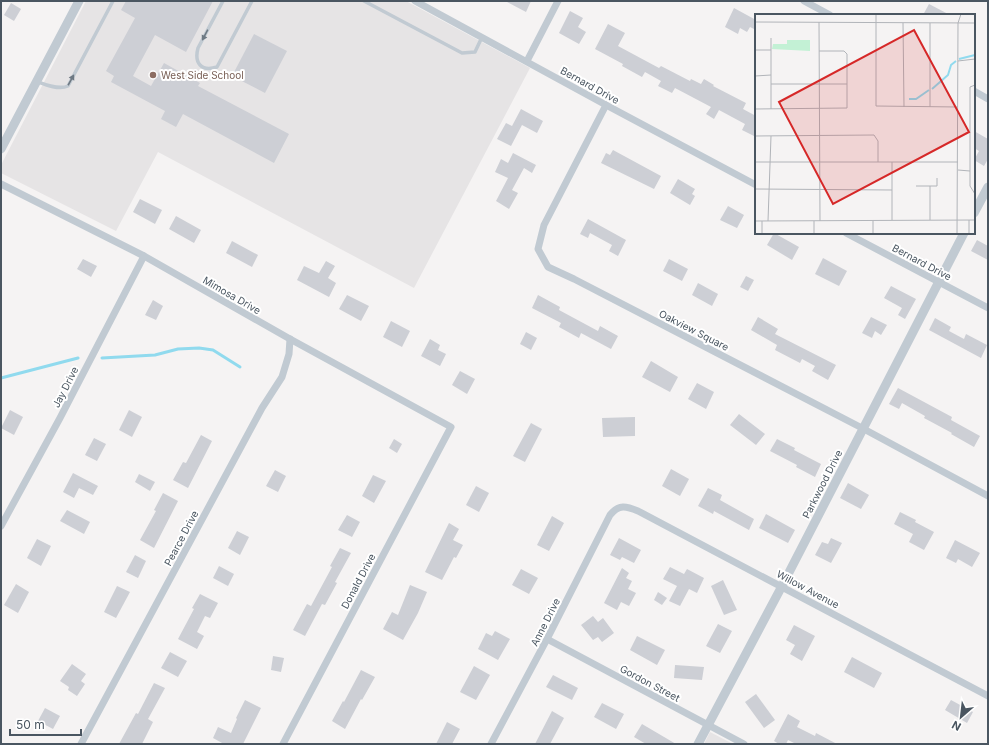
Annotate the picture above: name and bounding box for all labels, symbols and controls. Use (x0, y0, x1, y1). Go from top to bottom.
inset map (755, 14, 975, 234)
one-way arrow (201, 30, 208, 41)
street label: Bernard Drive (559, 64, 622, 106)
place label: West Side School (161, 69, 244, 81)
marker: West Side School (148, 70, 158, 80)
one-way arrow (67, 74, 74, 86)
street label: Bernard Drive (890, 241, 954, 283)
street label: Mimosa Drive (201, 274, 263, 316)
street label: Oakview Square (657, 307, 731, 353)
street label: Jay Drive (50, 364, 81, 410)
street label: Parkwood Drive (800, 448, 844, 520)
street label: Pearce Drive (161, 508, 201, 568)
street label: Donald Drive (338, 551, 378, 611)
street label: Willow Avenue (775, 567, 841, 611)
street label: Anne Drive (528, 596, 562, 648)
street label: Gordon Street (618, 662, 683, 704)
north arrow (941, 697, 981, 737)
scale bar (10, 711, 81, 737)
text: 50 m (16, 717, 45, 732)
text: N (949, 718, 963, 734)

